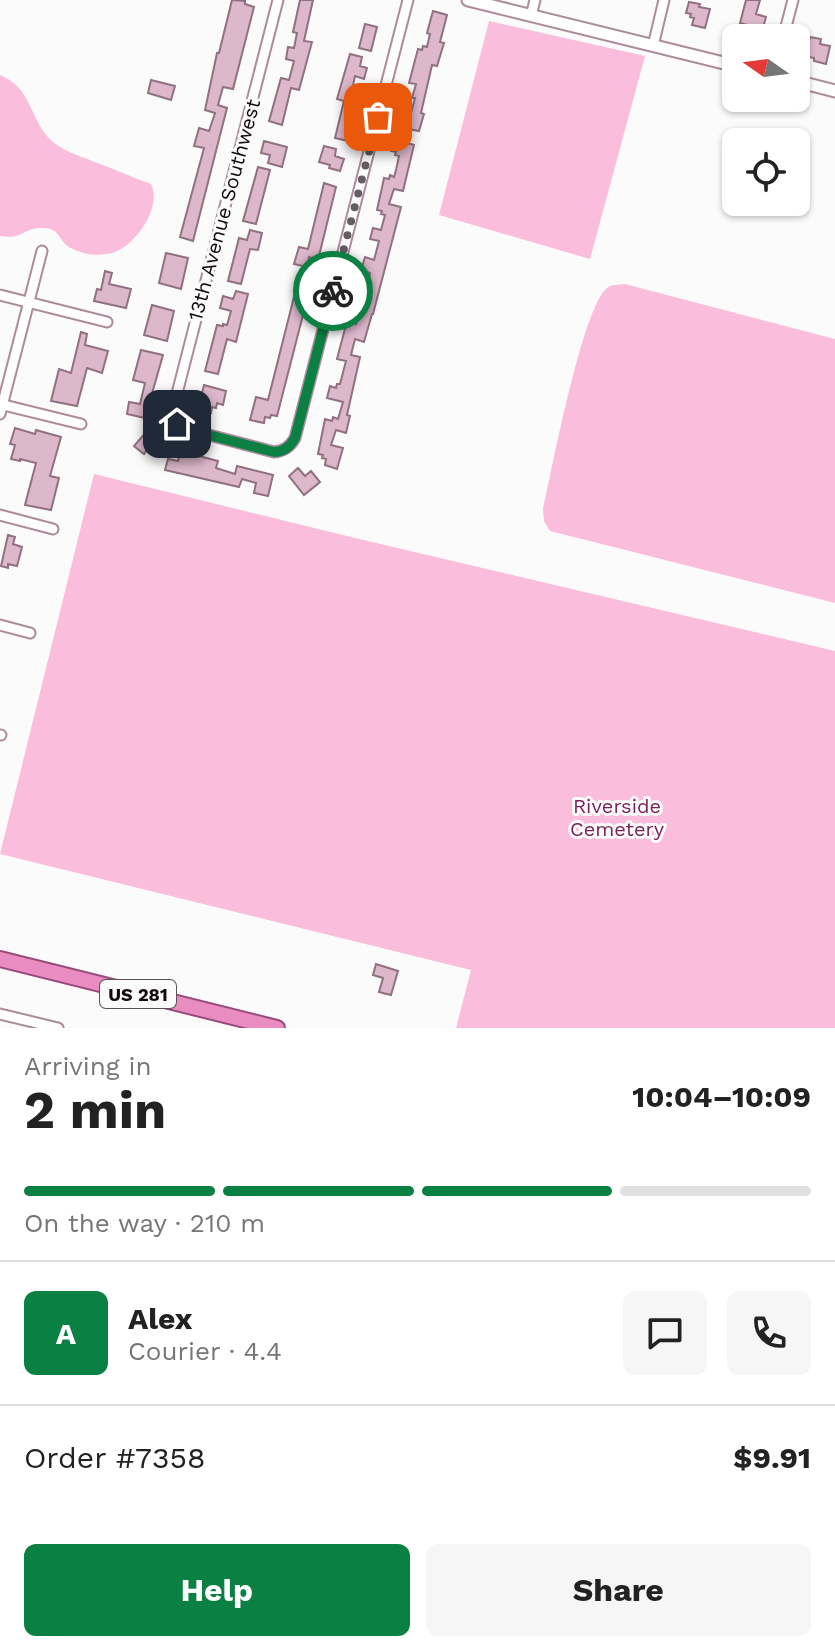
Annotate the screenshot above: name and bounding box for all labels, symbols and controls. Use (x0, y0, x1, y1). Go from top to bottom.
north arrow (722, 24, 810, 112)
map controls (722, 24, 810, 216)
pin (344, 83, 412, 151)
icon: bag (356, 95, 400, 139)
street label: 13th Avenue Southwest (183, 96, 265, 323)
button: locate (722, 128, 810, 216)
courier (293, 251, 373, 331)
icon: bike (311, 269, 355, 313)
pin (143, 390, 211, 458)
icon: home (155, 402, 199, 446)
park label: Riverside Cemetery (570, 794, 665, 841)
road number: US 281 (100, 980, 176, 1008)
text: Arriving in (24, 1051, 152, 1081)
text: 10:04–10:09 (632, 1079, 811, 1114)
text: 2 min (24, 1080, 166, 1141)
text: On the way · 210 m (24, 1208, 265, 1238)
button: chat (623, 1291, 707, 1375)
button: phone (727, 1291, 811, 1375)
text: Alex (128, 1301, 192, 1336)
text: A (56, 1316, 76, 1351)
text: Courier · 4.4 (128, 1336, 282, 1366)
text: Order #7358 (24, 1440, 205, 1475)
text: $9.91 (733, 1440, 811, 1475)
button: Help (24, 1544, 410, 1636)
button: Share (426, 1544, 811, 1636)

